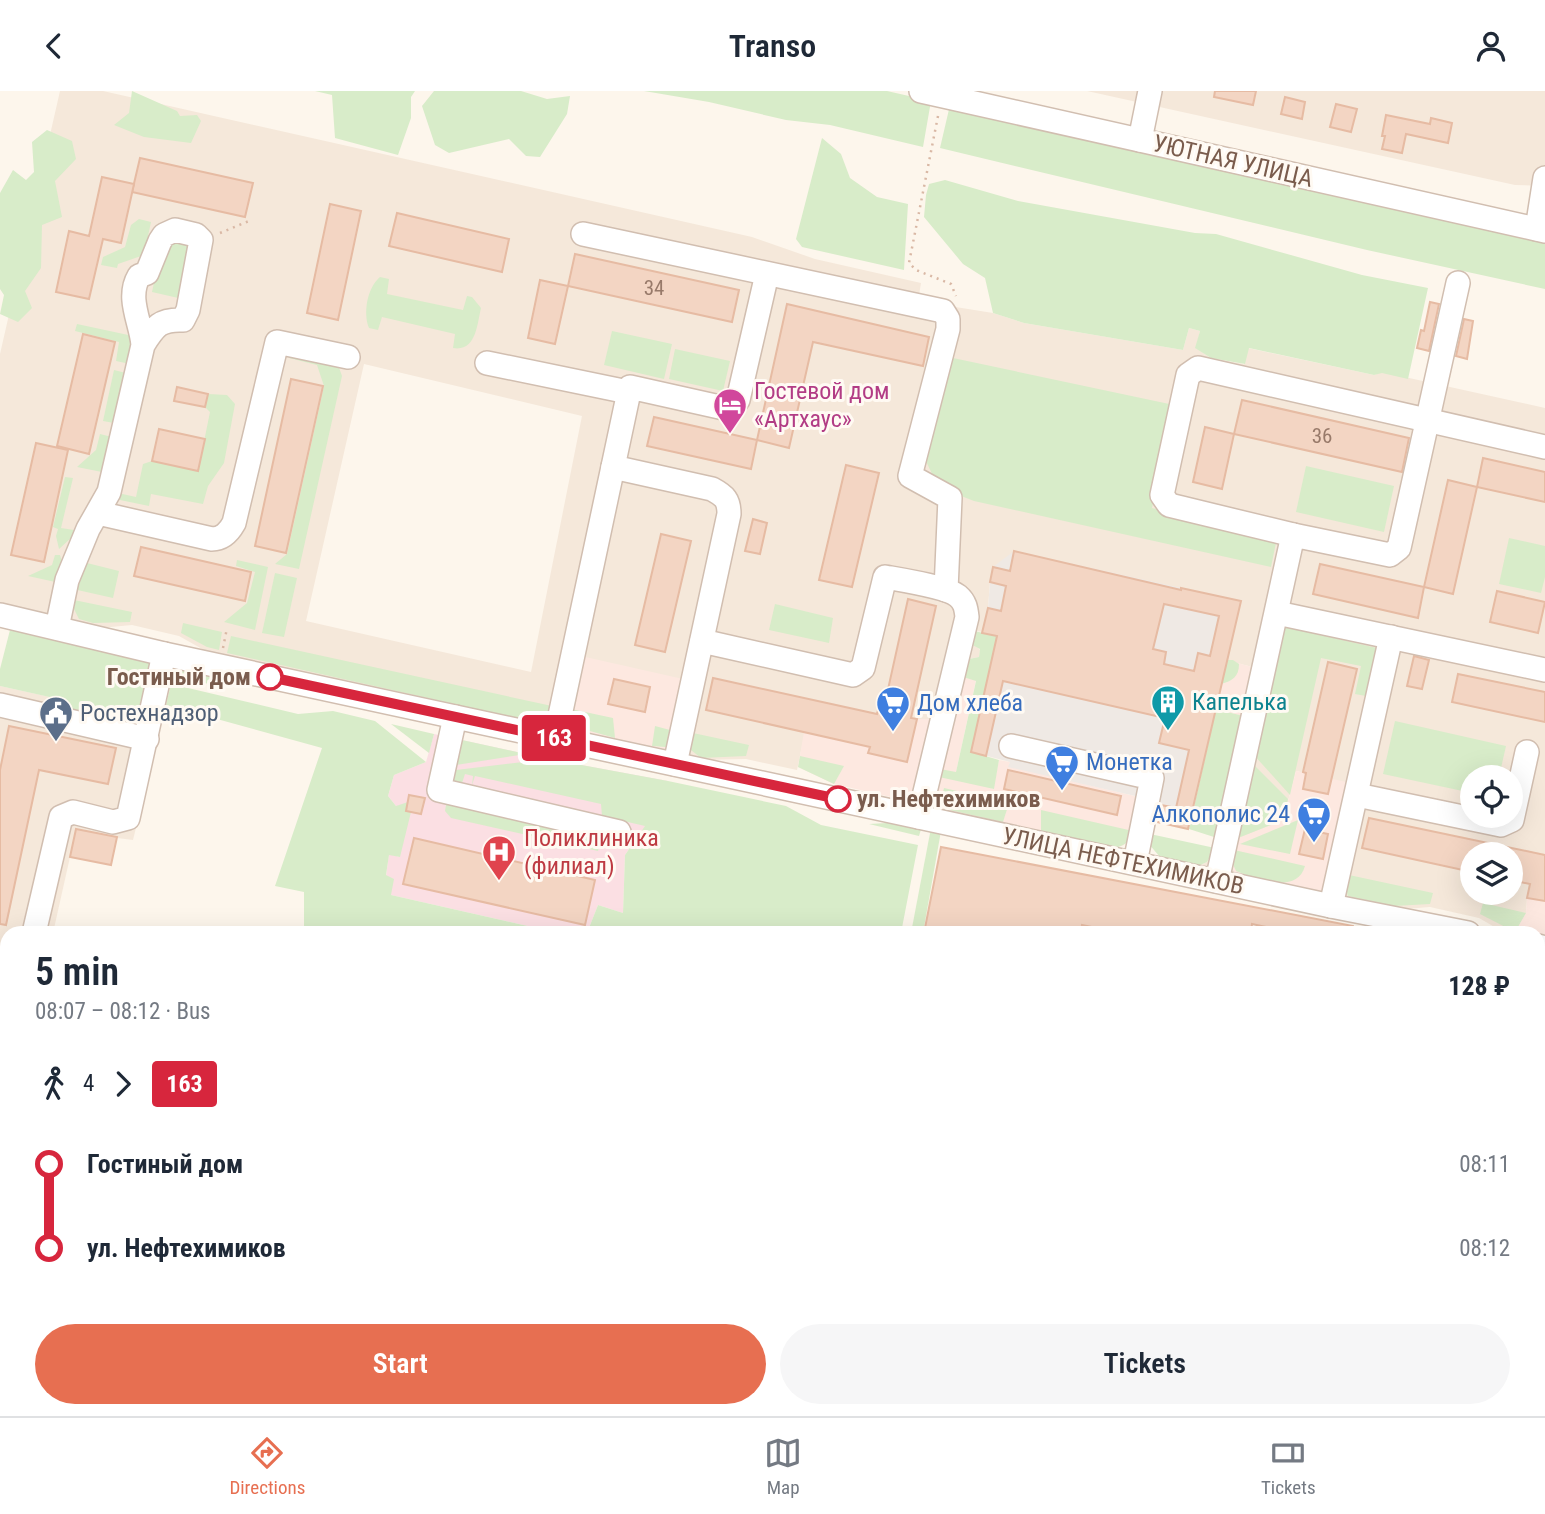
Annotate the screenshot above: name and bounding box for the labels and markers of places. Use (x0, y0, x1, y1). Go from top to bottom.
place label: Гостевой дом «Артхаус» (754, 377, 889, 433)
hotel icon: Гостевой дом «Артхаус» (711, 386, 749, 435)
place label: Гостиный дом (107, 663, 251, 691)
marker: Гостиный дом (257, 664, 283, 690)
building icon: Капелька (1149, 683, 1187, 732)
supermarket icon: Дом хлеба (874, 684, 912, 733)
place label: Капелька (1192, 688, 1287, 716)
place label: Дом хлеба (917, 689, 1023, 717)
public building icon: Ростехнадзор (37, 694, 75, 743)
place label: Ростехнадзор (80, 699, 219, 727)
supermarket icon: Монетка (1043, 743, 1081, 792)
place label: Монетка (1086, 748, 1173, 776)
place label: ул. Нефтехимиков (857, 785, 1040, 813)
marker: ул. Нефтехимиков (825, 786, 851, 812)
supermarket icon: Алкополис 24 (1295, 795, 1333, 844)
place label: Алкополис 24 (1152, 800, 1290, 828)
place label: Поликлиника (филиал) (524, 824, 659, 880)
hospital icon: Поликлиника (филиал) (480, 833, 518, 882)

